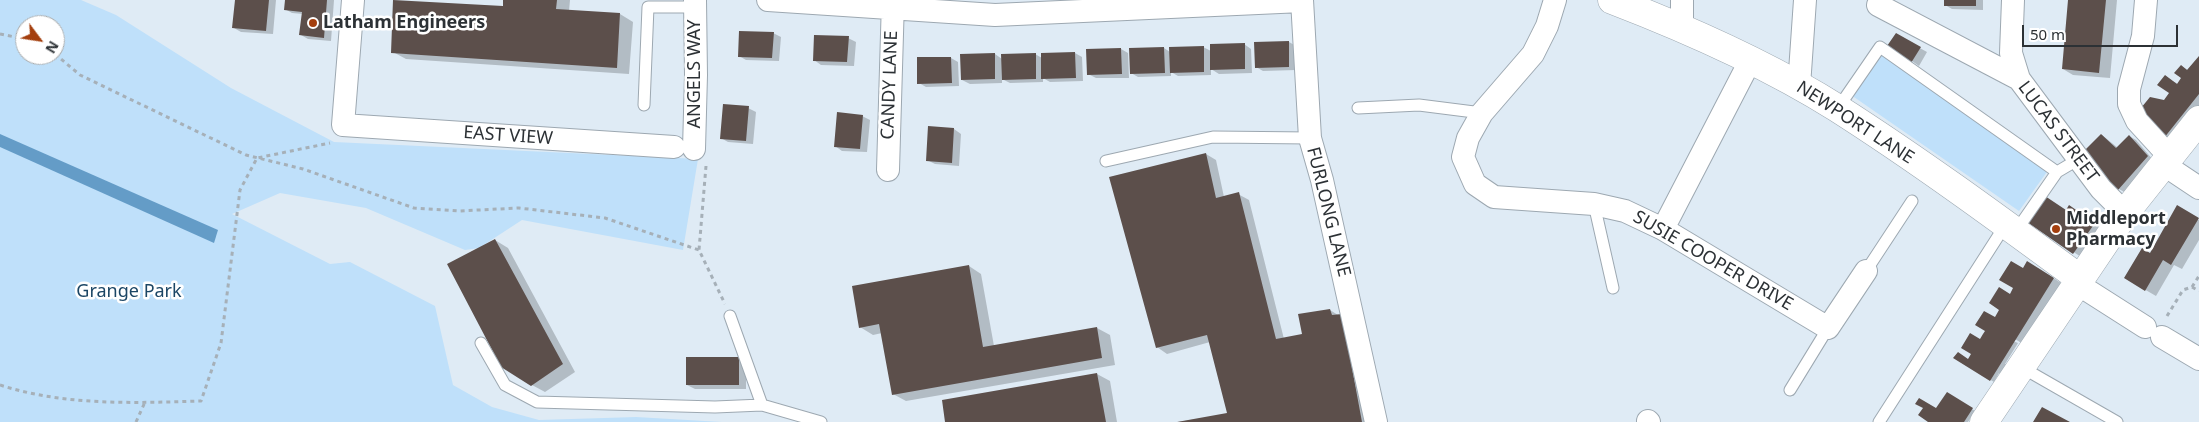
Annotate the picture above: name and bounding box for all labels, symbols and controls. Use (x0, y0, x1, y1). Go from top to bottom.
place label: Latham Engineers (323, 12, 485, 34)
north arrow (15, 15, 65, 65)
scale bar (2024, 15, 2180, 47)
marker: Latham Engineers (307, 17, 319, 29)
street label: ANGELS WAY (684, 20, 706, 128)
text: 50 m (2030, 24, 2065, 44)
street label: CANDY LANE (877, 30, 903, 140)
text: N (41, 38, 64, 57)
street label: NEWPORT LANE (1792, 77, 1918, 169)
street label: LUCAS STREET (2013, 77, 2103, 187)
street label: EAST VIEW (462, 122, 554, 150)
street label: FURLONG LANE (1301, 145, 1355, 279)
street label: SUSIE COOPER DRIVE (1629, 206, 1797, 316)
place label: Middleport Pharmacy (2066, 208, 2166, 250)
marker: Middleport Pharmacy (2050, 223, 2062, 235)
park label: Grange Park (76, 281, 182, 303)

